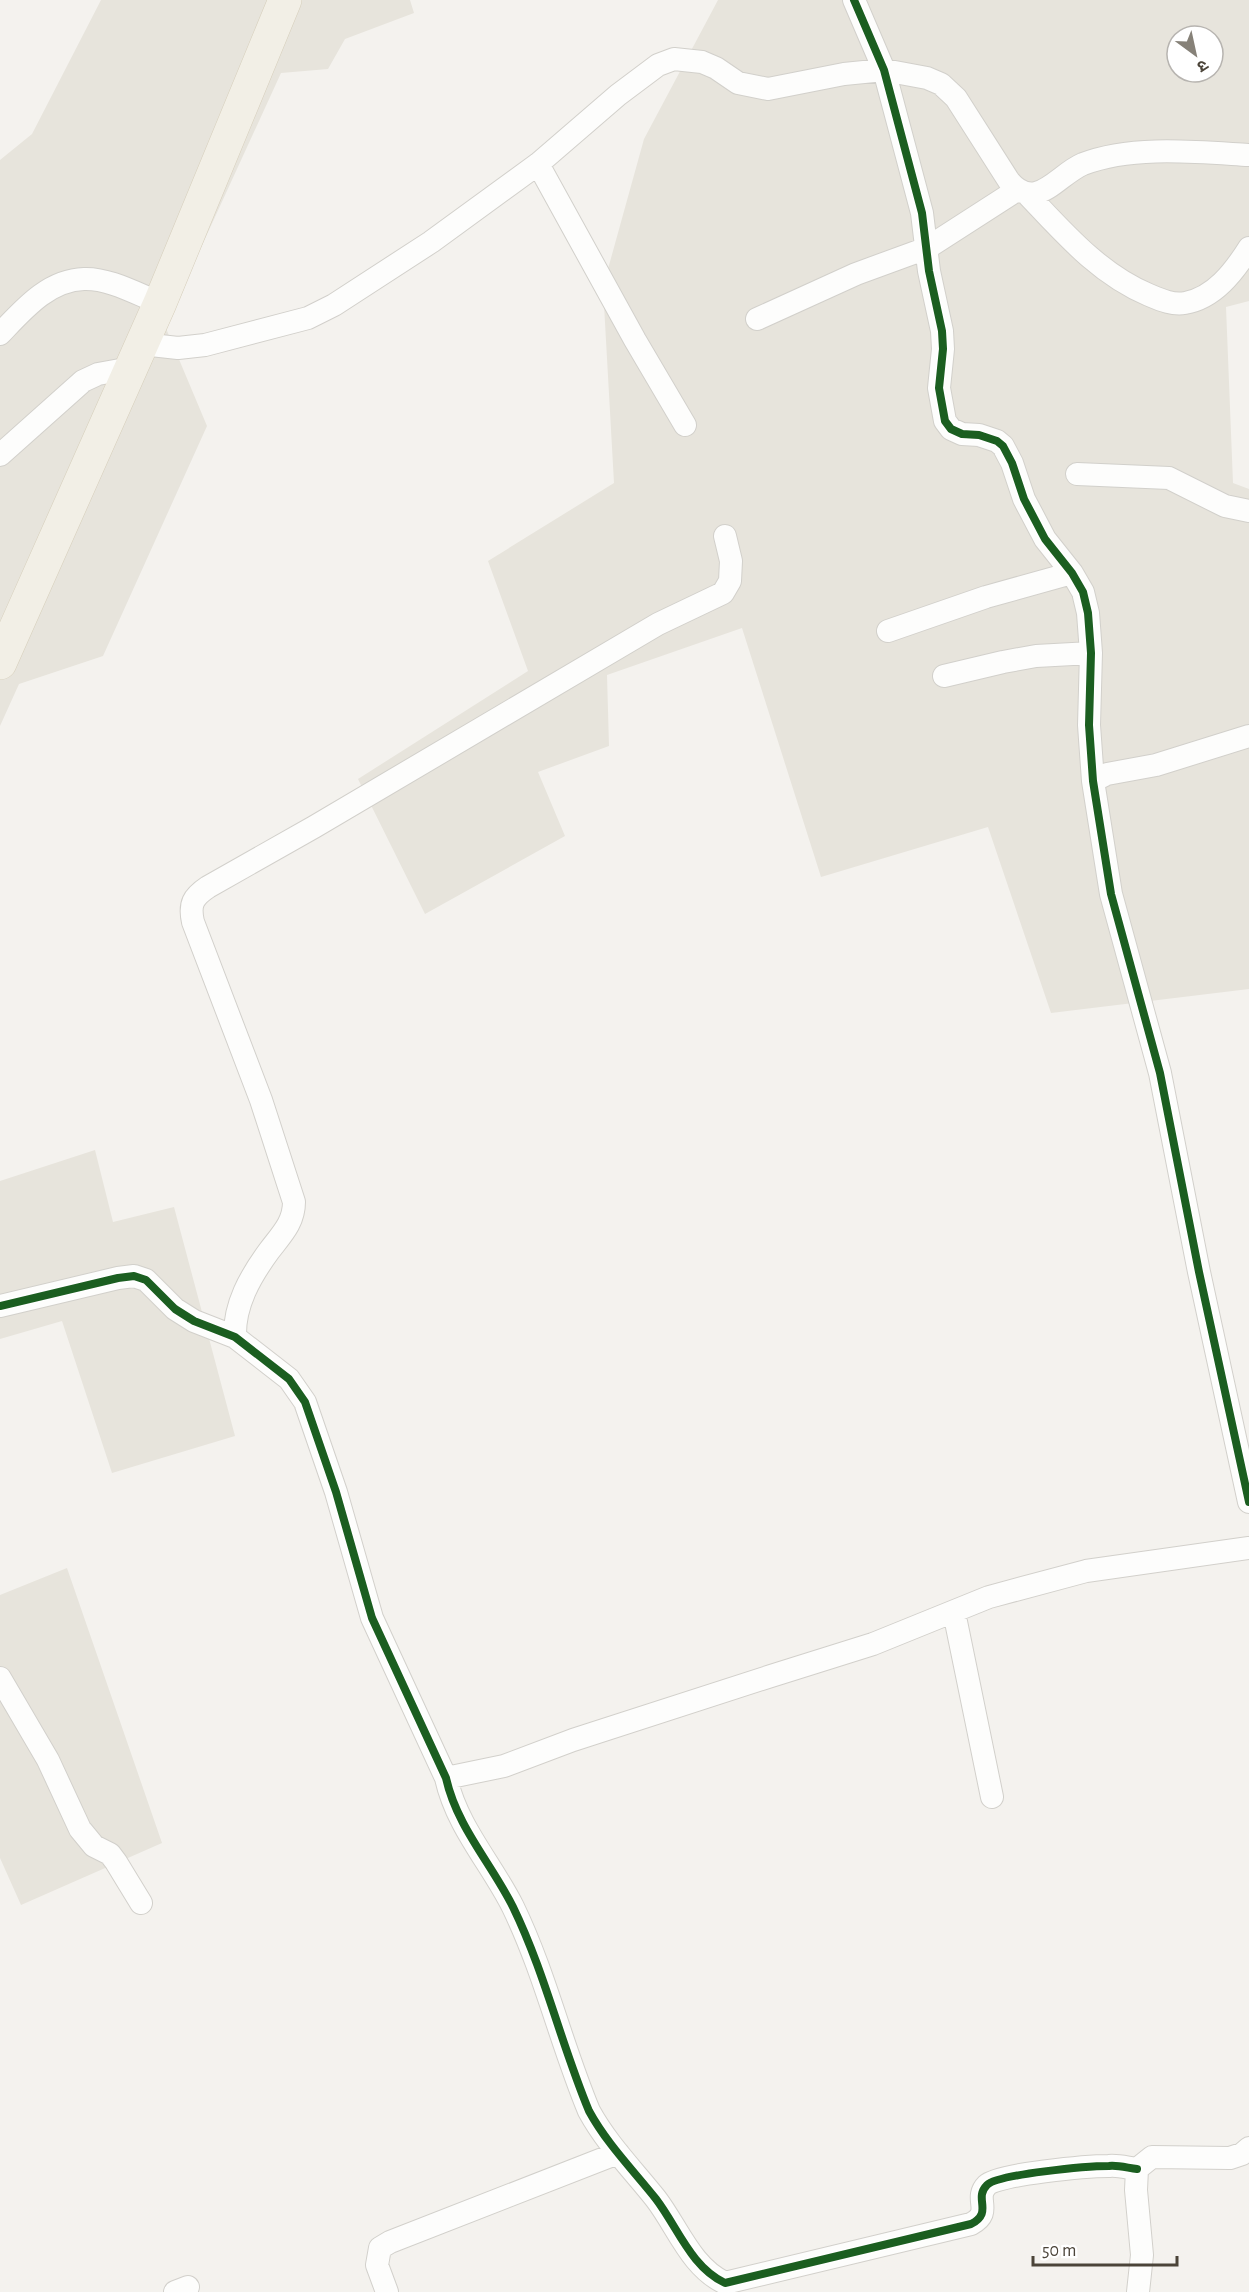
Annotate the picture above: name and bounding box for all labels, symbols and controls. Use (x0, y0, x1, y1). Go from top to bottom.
north arrow (1165, 24, 1225, 84)
text: उ (1194, 56, 1211, 75)
scale bar (1033, 2229, 1177, 2267)
text: 50 m (1042, 2242, 1076, 2260)

